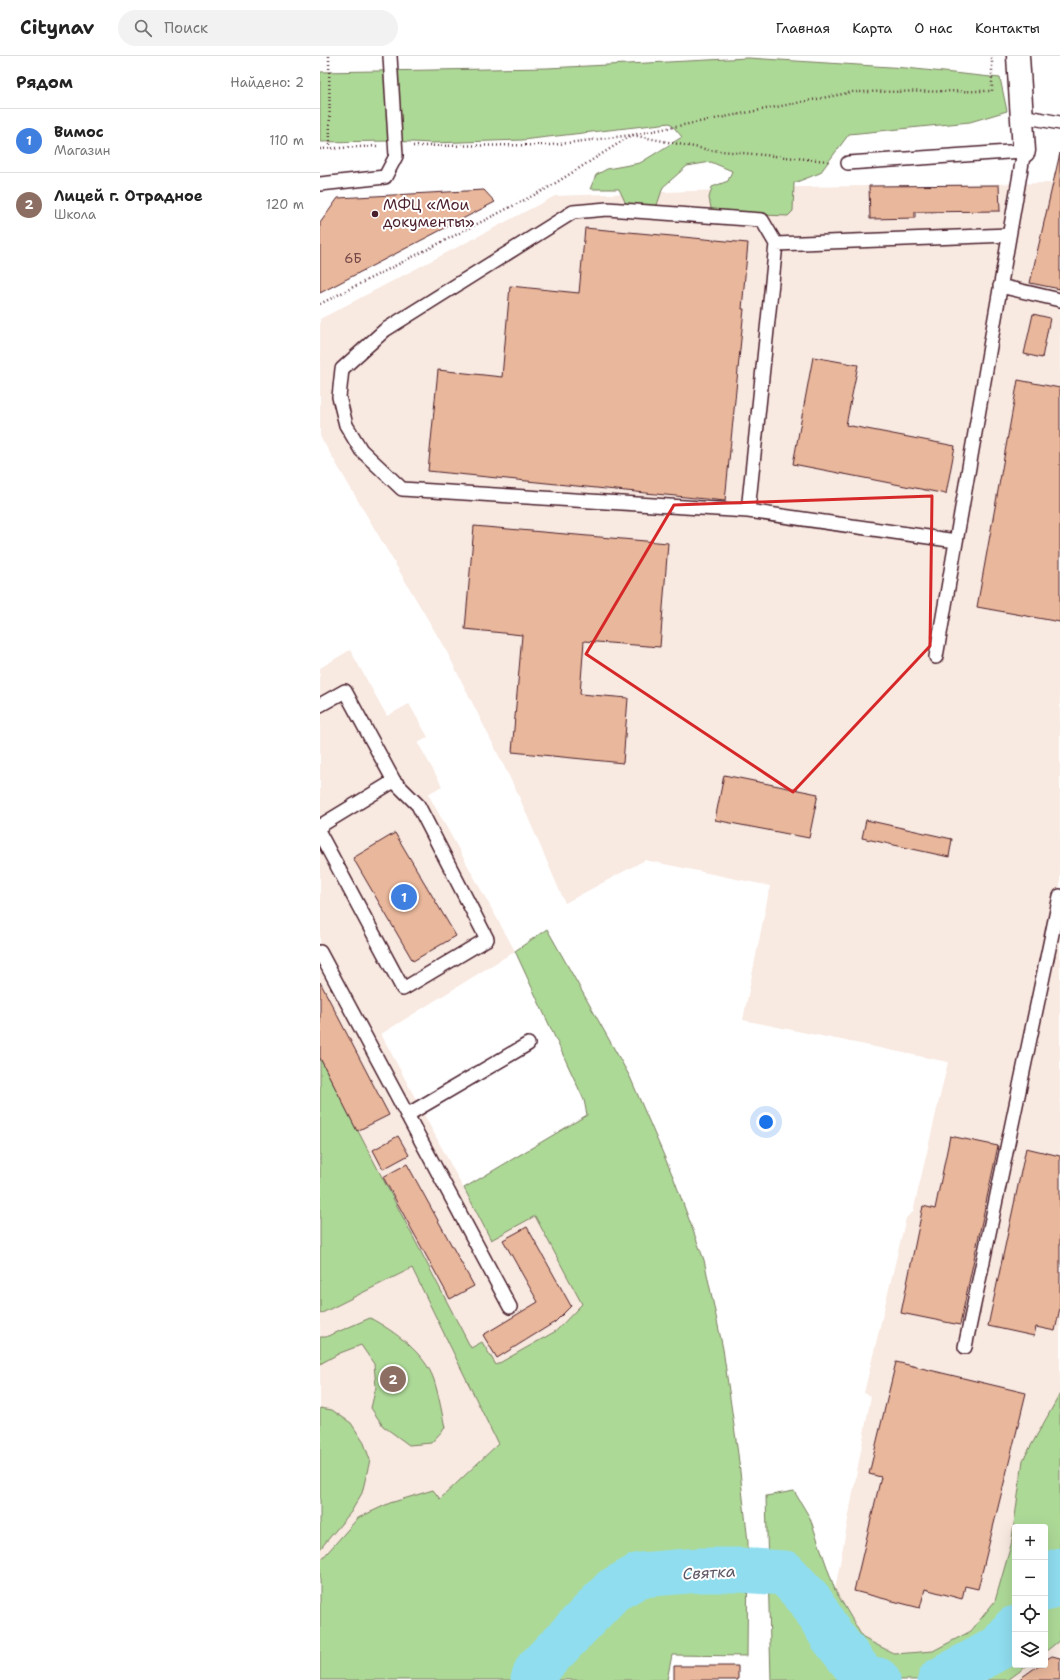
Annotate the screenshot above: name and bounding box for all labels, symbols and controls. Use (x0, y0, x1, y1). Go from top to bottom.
search box (118, 10, 398, 46)
text: Citynav (20, 15, 94, 40)
icon: search (132, 17, 154, 39)
text: Поиск (164, 18, 208, 38)
text: Главная (776, 19, 830, 37)
text: Карта (852, 19, 892, 37)
text: О нас (914, 19, 953, 37)
text: Контакты (975, 19, 1040, 37)
text: Рядом (16, 71, 73, 93)
text: Найдено: 2 (230, 74, 304, 91)
text: Вимос (54, 122, 104, 142)
text: 1 (26, 132, 32, 149)
text: 110 m (269, 132, 304, 149)
text: Магазин (54, 142, 110, 159)
text: Лицей г. Отрадное (54, 186, 203, 206)
place label: МФЦ «Мои документы» (383, 195, 475, 232)
text: 2 (24, 196, 34, 213)
text: 120 m (266, 196, 304, 213)
text: Школа (54, 206, 96, 223)
marker: МФЦ «Мои документы» (370, 209, 380, 219)
house number: 6Б (344, 250, 362, 267)
pin: 1 (391, 882, 417, 912)
your location (756, 1112, 776, 1132)
pin: 2 (380, 1364, 406, 1394)
map controls (1012, 1524, 1048, 1668)
button: + (1012, 1524, 1048, 1560)
button: − (1012, 1560, 1048, 1596)
water label: Святка (682, 1561, 736, 1584)
button: locate (1012, 1596, 1048, 1632)
button: layers (1012, 1632, 1048, 1668)

